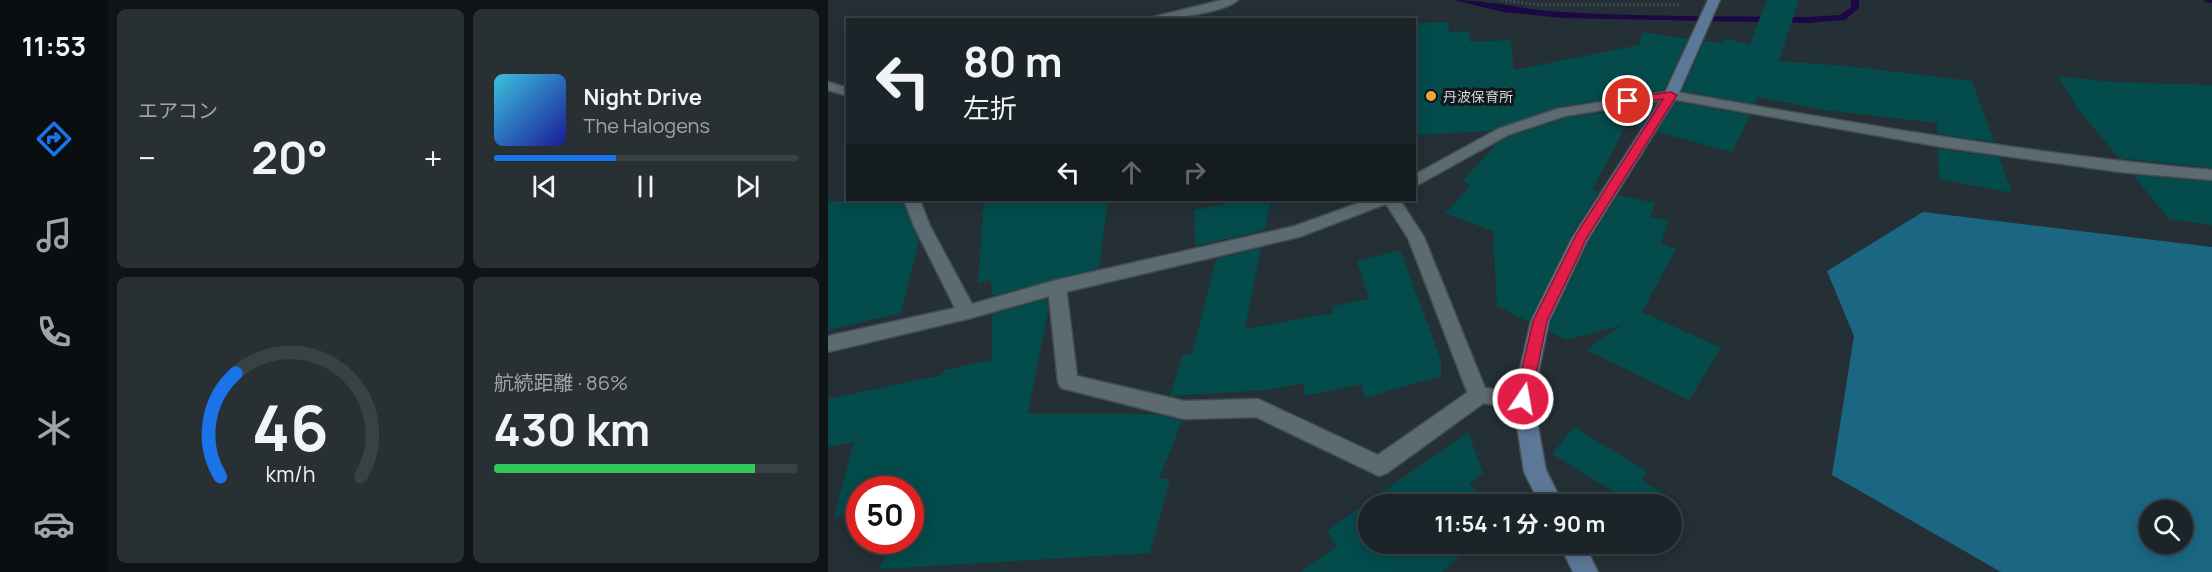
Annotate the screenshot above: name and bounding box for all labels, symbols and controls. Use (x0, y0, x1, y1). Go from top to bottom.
text: 11:53 (22, 27, 86, 64)
text: 80 m (963, 32, 1063, 90)
icon: left (864, 42, 942, 120)
pin (1602, 75, 1653, 126)
text: Night Drive (584, 82, 702, 112)
icon: arrive (1611, 84, 1644, 117)
place label: 丹波保育所 (1443, 87, 1513, 106)
text: 左折 (963, 89, 1017, 126)
marker: 丹波保育所 (1424, 89, 1438, 103)
text: エアコン (138, 97, 218, 124)
text: The Halogens (584, 112, 710, 139)
icon: directions (33, 118, 75, 160)
text: 20° (251, 126, 328, 188)
text: − (138, 135, 156, 180)
text: + (423, 135, 443, 180)
icon: left (1052, 156, 1085, 189)
icon: ahead (1115, 156, 1148, 189)
icon: right (1178, 156, 1211, 189)
icon: previous (528, 170, 561, 203)
icon: pause (629, 170, 662, 203)
icon: next (731, 170, 764, 203)
icon: music (33, 214, 75, 256)
icon: phone (33, 311, 75, 353)
position arrow (1491, 367, 1555, 431)
text: 航続距離 · 86% (494, 369, 628, 396)
text: 46 (252, 384, 329, 470)
text: 430 km (494, 398, 650, 460)
icon: climate (33, 407, 75, 449)
text: km/h (265, 459, 315, 488)
speed limit sign: 50 (846, 476, 924, 554)
map controls (2139, 500, 2193, 554)
button: search (2139, 500, 2193, 554)
icon: car (33, 503, 75, 545)
text: 11:54 · 1 分 · 90 m (1435, 509, 1605, 539)

